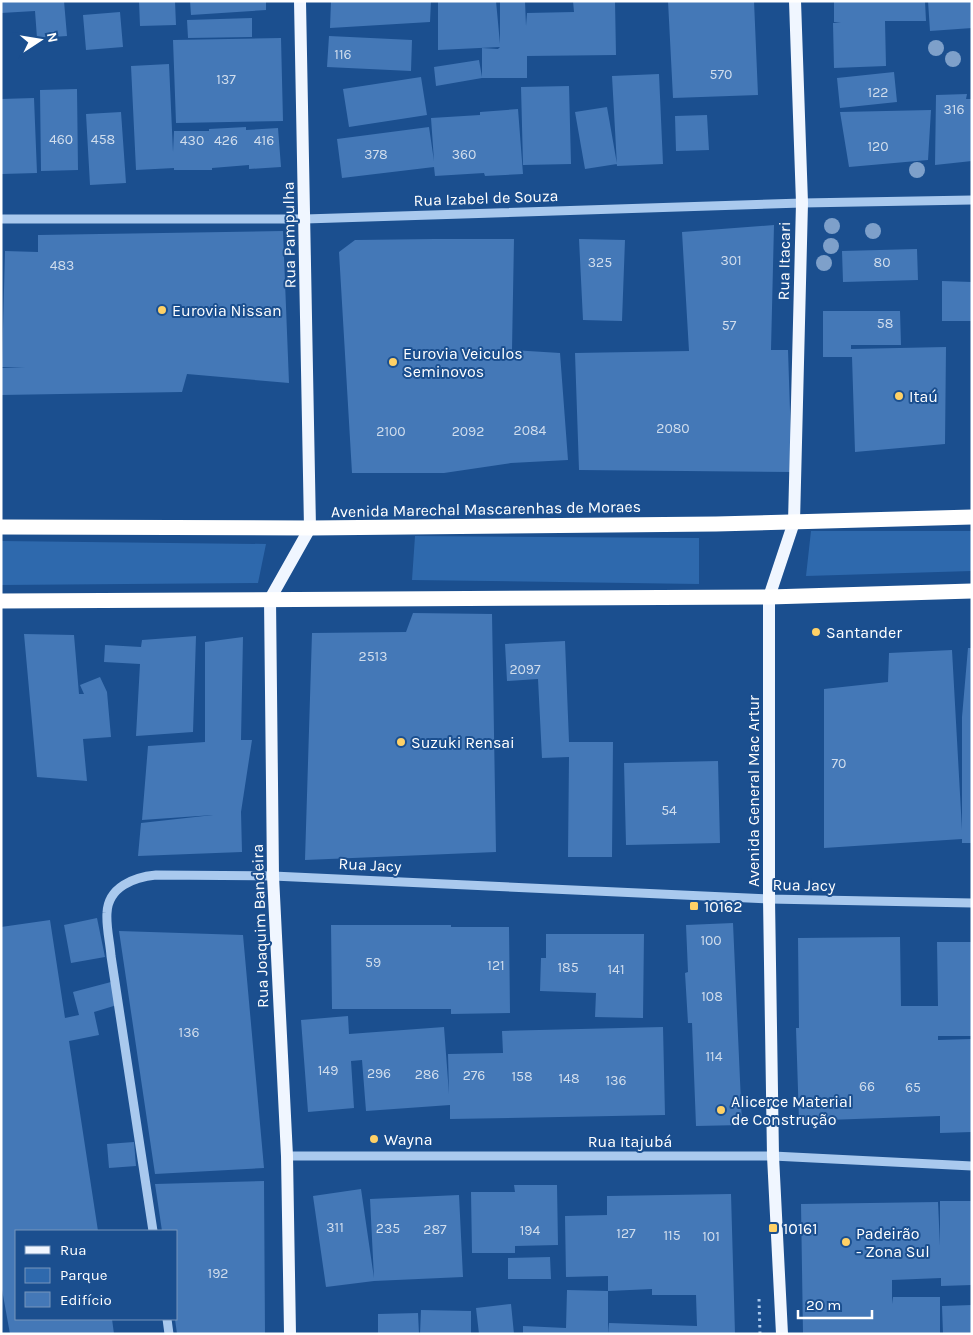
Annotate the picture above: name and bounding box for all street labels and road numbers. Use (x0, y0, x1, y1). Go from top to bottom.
street label: Rua Pampulha (279, 181, 299, 289)
street label: Rua Izabel de Souza (413, 186, 559, 210)
street label: Rua Itacari (774, 221, 794, 301)
street label: Avenida Marechal Mascarenhas de Moraes (331, 497, 641, 521)
street label: Avenida General Mac Artur (744, 695, 763, 887)
street label: Rua Joaquim Bandeira (248, 844, 272, 1008)
street label: Rua Jacy (338, 854, 403, 876)
street label: Rua Jacy (772, 875, 836, 895)
street label: Rua Itajubá (588, 1132, 672, 1151)

